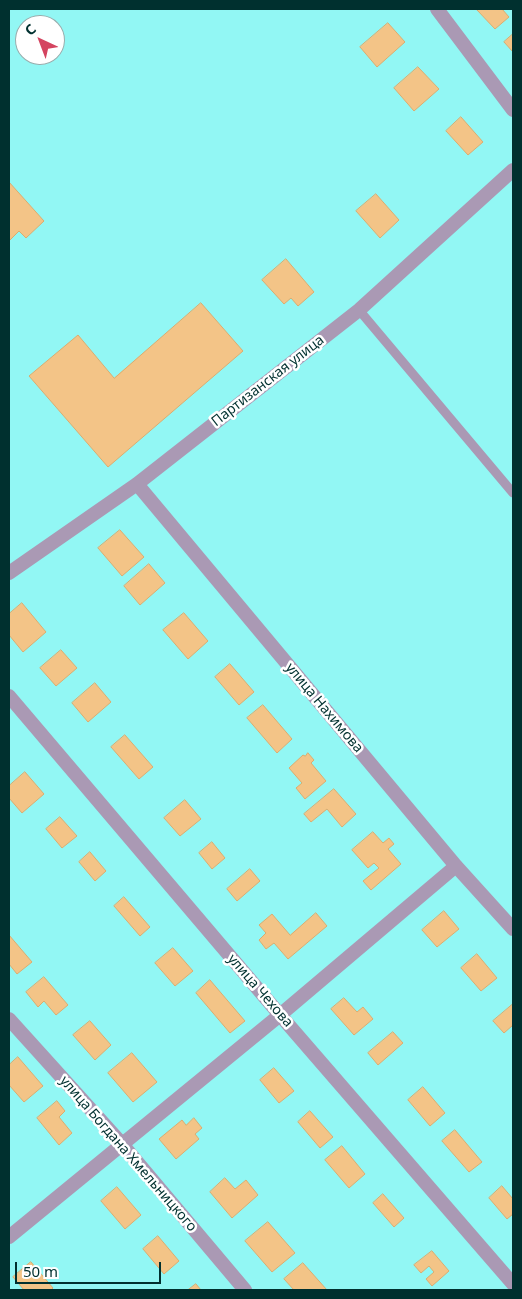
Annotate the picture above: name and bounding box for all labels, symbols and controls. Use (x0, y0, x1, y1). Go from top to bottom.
north arrow (15, 15, 65, 65)
text: С (20, 19, 40, 39)
street label: Партизанская улица (208, 332, 328, 430)
street label: улица Нахимова (282, 660, 366, 756)
street label: улица Чехова (224, 951, 296, 1031)
street label: улица Богдана Хмельницкого (56, 1073, 200, 1235)
scale bar (18, 1252, 164, 1284)
text: 50 m (23, 1261, 58, 1281)

